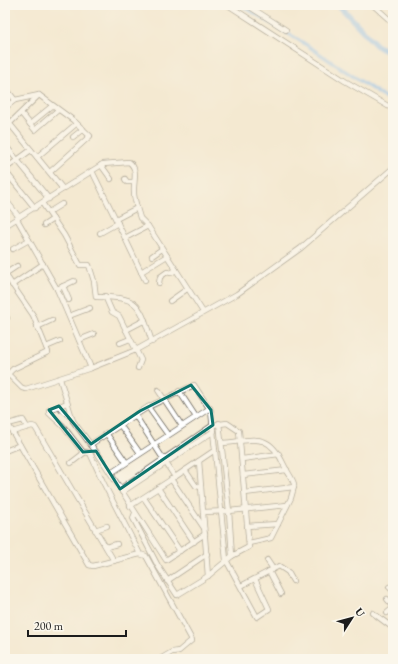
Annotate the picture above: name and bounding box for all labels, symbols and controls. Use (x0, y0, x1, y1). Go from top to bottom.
north arrow (332, 598, 372, 638)
text: U (352, 605, 369, 620)
scale bar (28, 612, 126, 638)
text: 200 m (34, 618, 64, 634)

